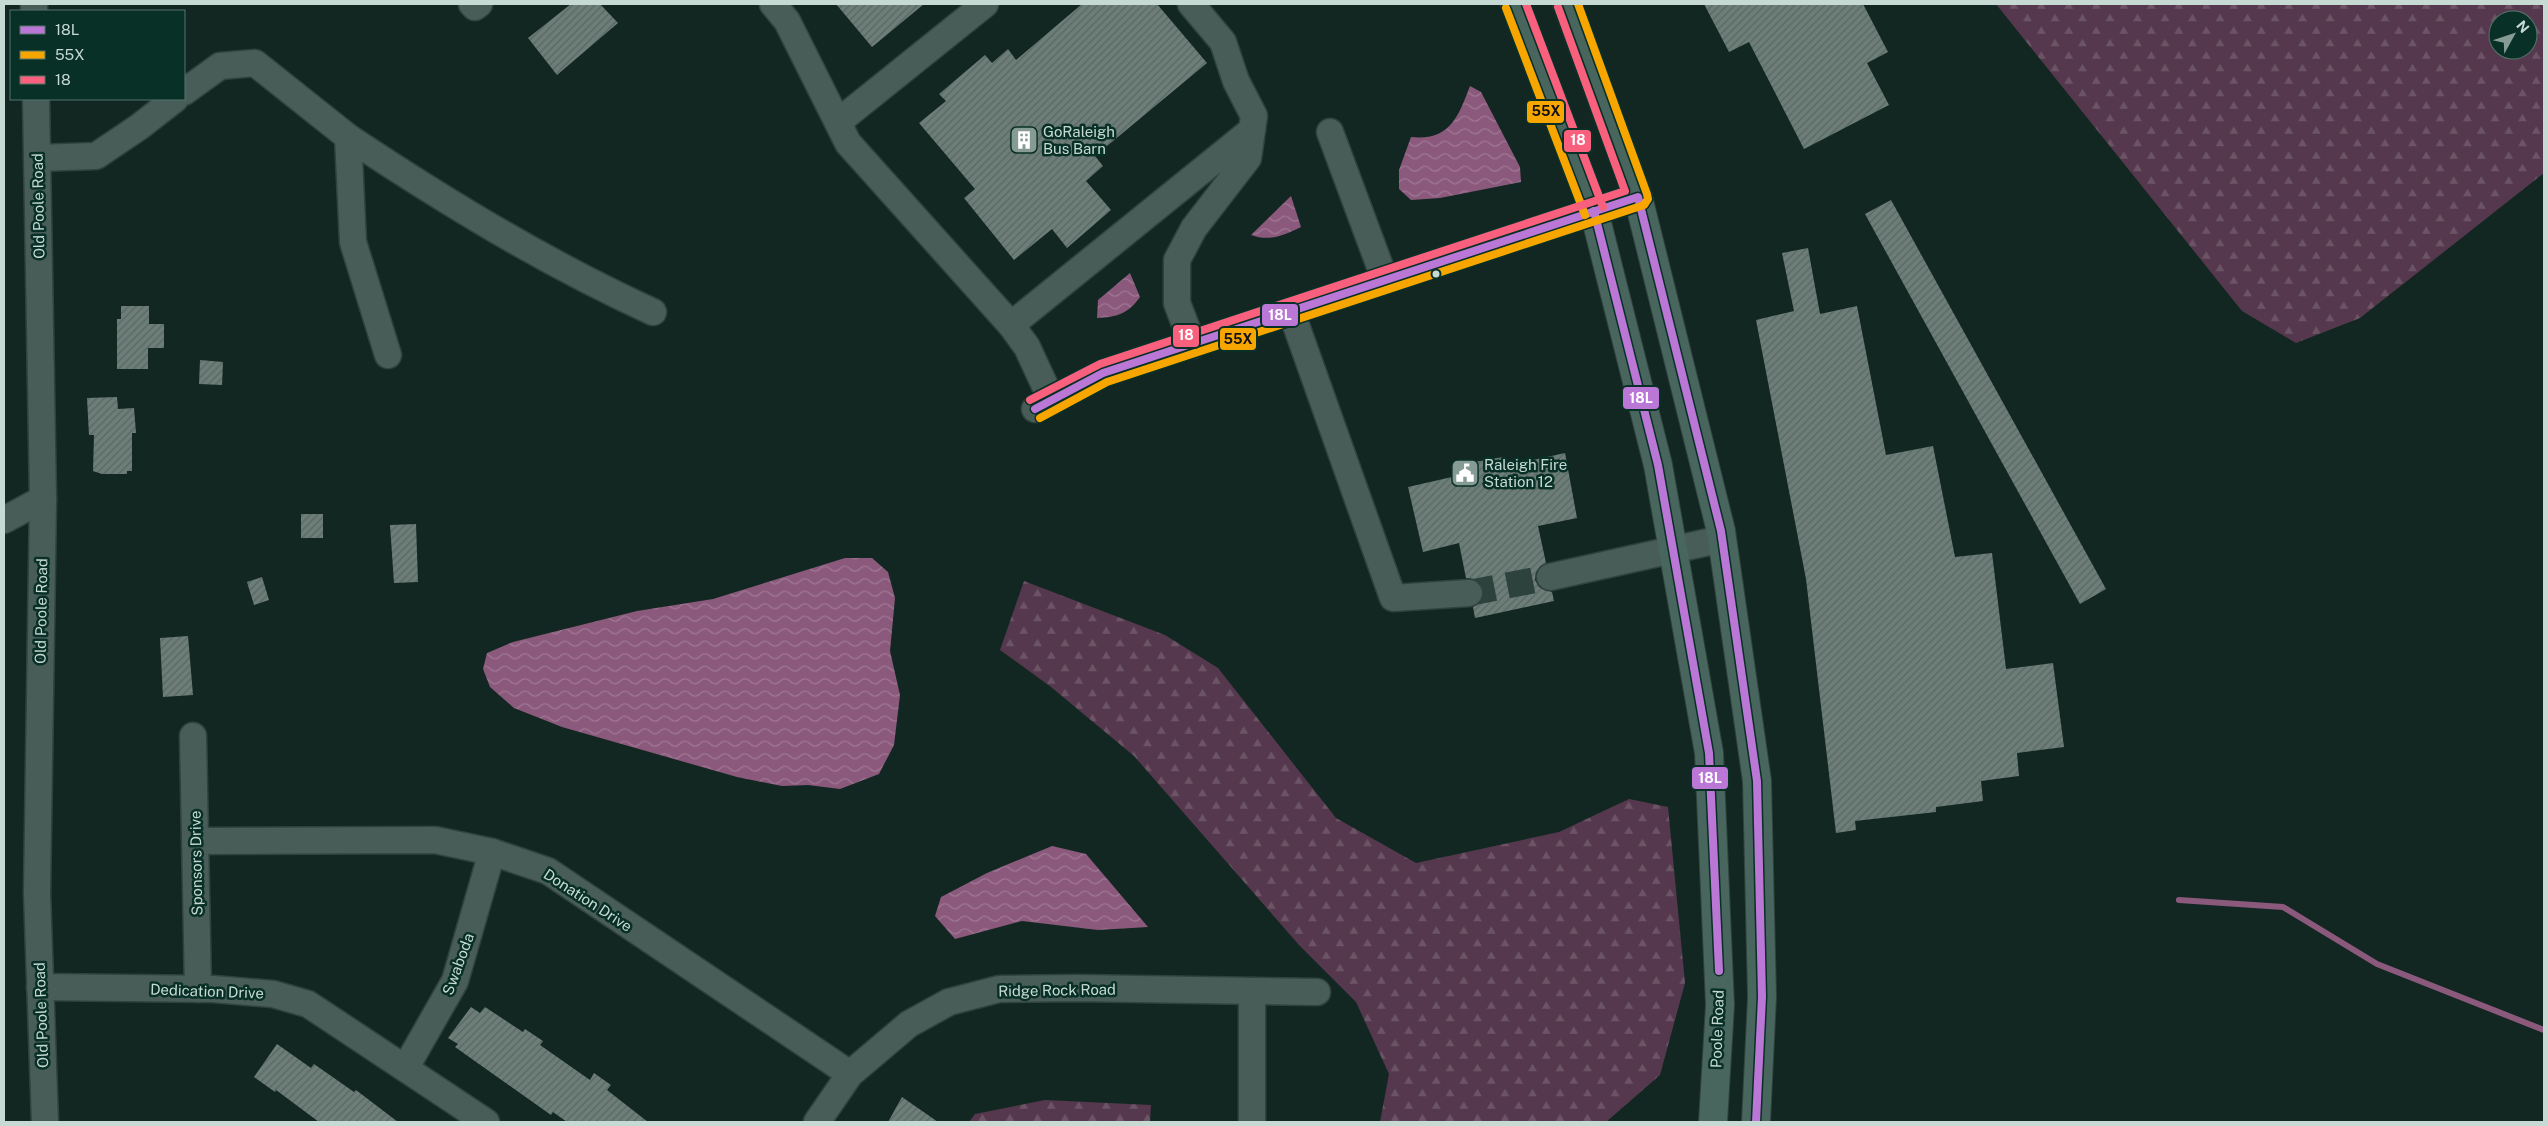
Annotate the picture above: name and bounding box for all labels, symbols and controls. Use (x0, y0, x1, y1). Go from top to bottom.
legend (10, 10, 185, 100)
north arrow (2488, 10, 2538, 60)
text: N (2513, 17, 2533, 36)
text: 18L (55, 21, 79, 38)
text: 55X (55, 46, 85, 63)
text: 18 (55, 71, 71, 88)
line badge: 55X (1526, 100, 1565, 124)
text: 55X (1532, 103, 1560, 119)
place label: GoRaleigh Bus Barn (1043, 123, 1115, 157)
building icon: GoRaleigh Bus Barn (1009, 125, 1039, 155)
line badge: 18 (1563, 129, 1592, 153)
text: 18 (1570, 132, 1586, 148)
street label: Old Poole Road (29, 153, 47, 259)
unlabelled marker (1431, 269, 1441, 279)
line badge: 18L (1261, 303, 1299, 327)
text: 18L (1268, 307, 1292, 323)
line badge: 18 (1172, 324, 1200, 348)
text: 18 (1178, 327, 1194, 343)
line badge: 55X (1219, 327, 1257, 351)
text: 55X (1224, 331, 1252, 347)
line badge: 18L (1622, 386, 1660, 410)
text: 18L (1629, 390, 1653, 406)
place label: Raleigh Fire Station 12 (1484, 456, 1567, 490)
public building icon: Raleigh Fire Station 12 (1450, 458, 1480, 488)
street label: Old Poole Road (32, 558, 50, 664)
line badge: 18L (1691, 766, 1729, 790)
text: 18L (1698, 770, 1722, 786)
street label: Sponsors Drive (187, 810, 205, 916)
street label: Donation Drive (541, 865, 635, 935)
street label: Swaboda (439, 931, 477, 997)
street label: Old Poole Road (31, 962, 51, 1068)
street label: Ridge Rock Road (998, 980, 1116, 1000)
street label: Dedication Drive (150, 981, 264, 1001)
street label: Poole Road (1707, 990, 1727, 1068)

